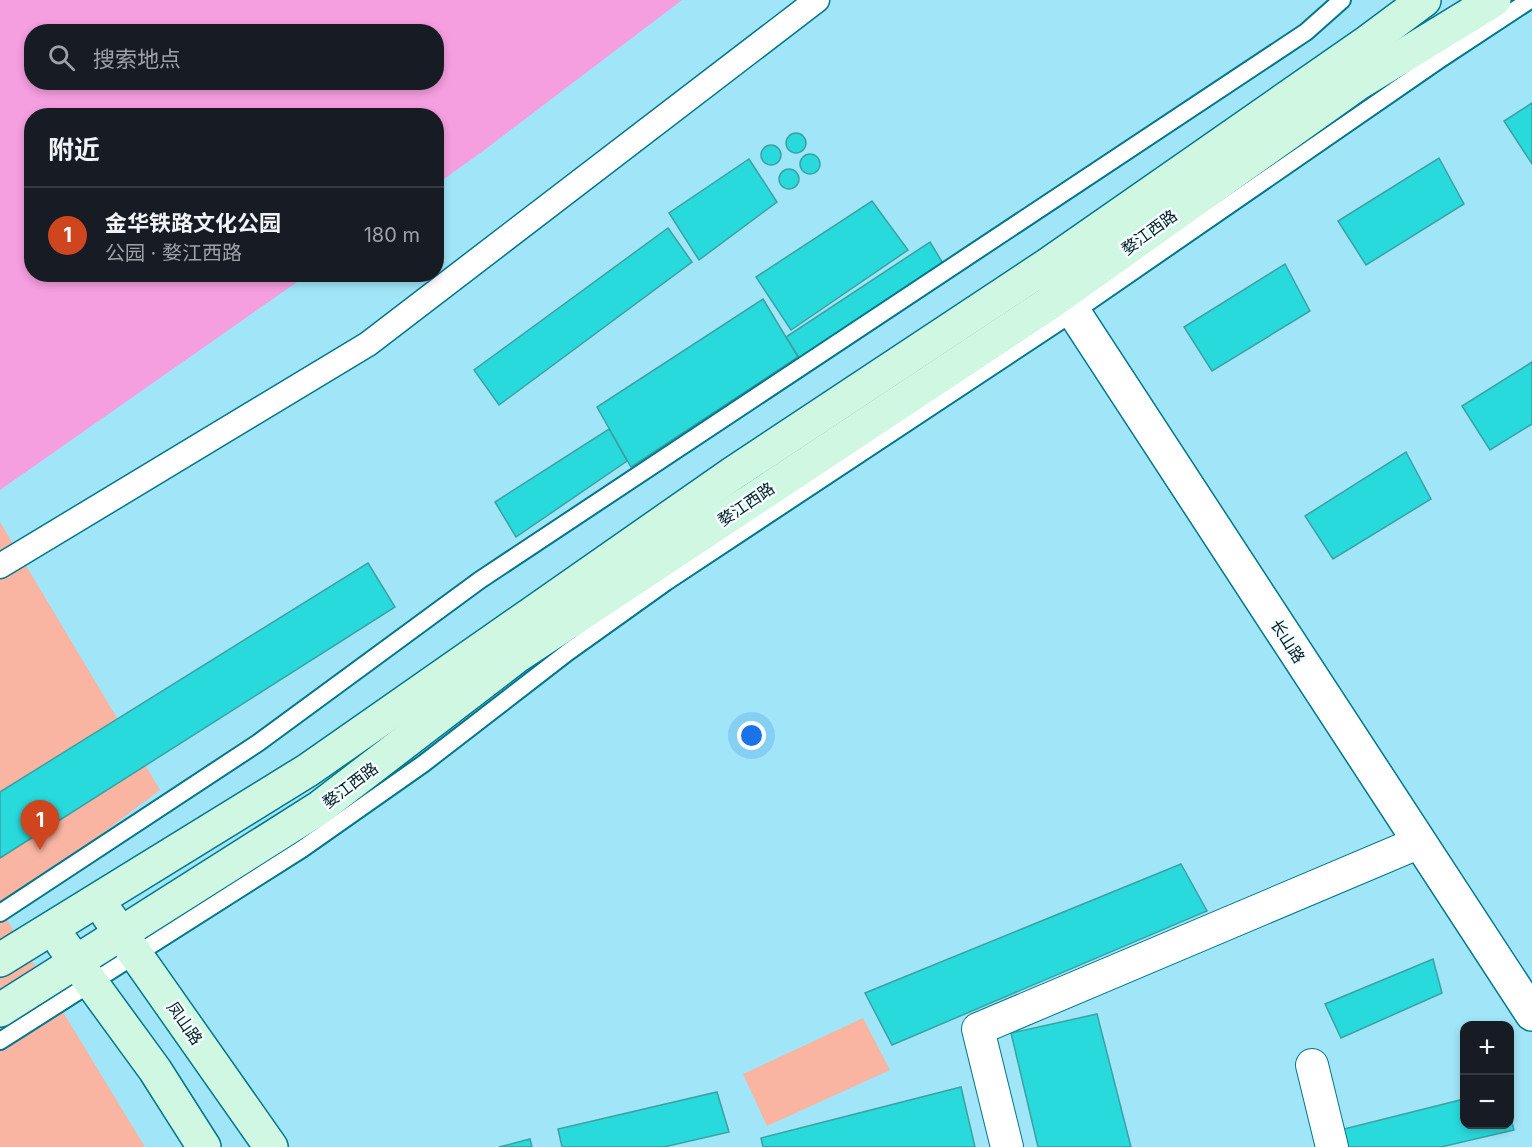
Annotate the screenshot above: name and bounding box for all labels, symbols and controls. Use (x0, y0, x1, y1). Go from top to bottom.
search box (24, 24, 444, 90)
icon: search (45, 41, 78, 74)
text: 搜索地点 (93, 46, 181, 72)
text: 附近 (48, 134, 100, 165)
street label: 婺江西路 (1117, 205, 1181, 259)
text: 金华铁路文化公园 (105, 210, 281, 236)
text: 1 (63, 223, 72, 247)
text: 180 m (364, 223, 420, 247)
text: 公园 · 婺江西路 (105, 241, 242, 265)
street label: 婺江西路 (714, 478, 778, 530)
street label: 长山路 (1267, 615, 1309, 667)
your location (737, 721, 766, 750)
street label: 婺江西路 (318, 758, 382, 812)
pin: 1 (20, 800, 60, 850)
street label: 凤山路 (163, 998, 207, 1048)
map controls (1460, 1021, 1514, 1129)
button: + (1460, 1021, 1514, 1075)
button: − (1460, 1075, 1514, 1129)

